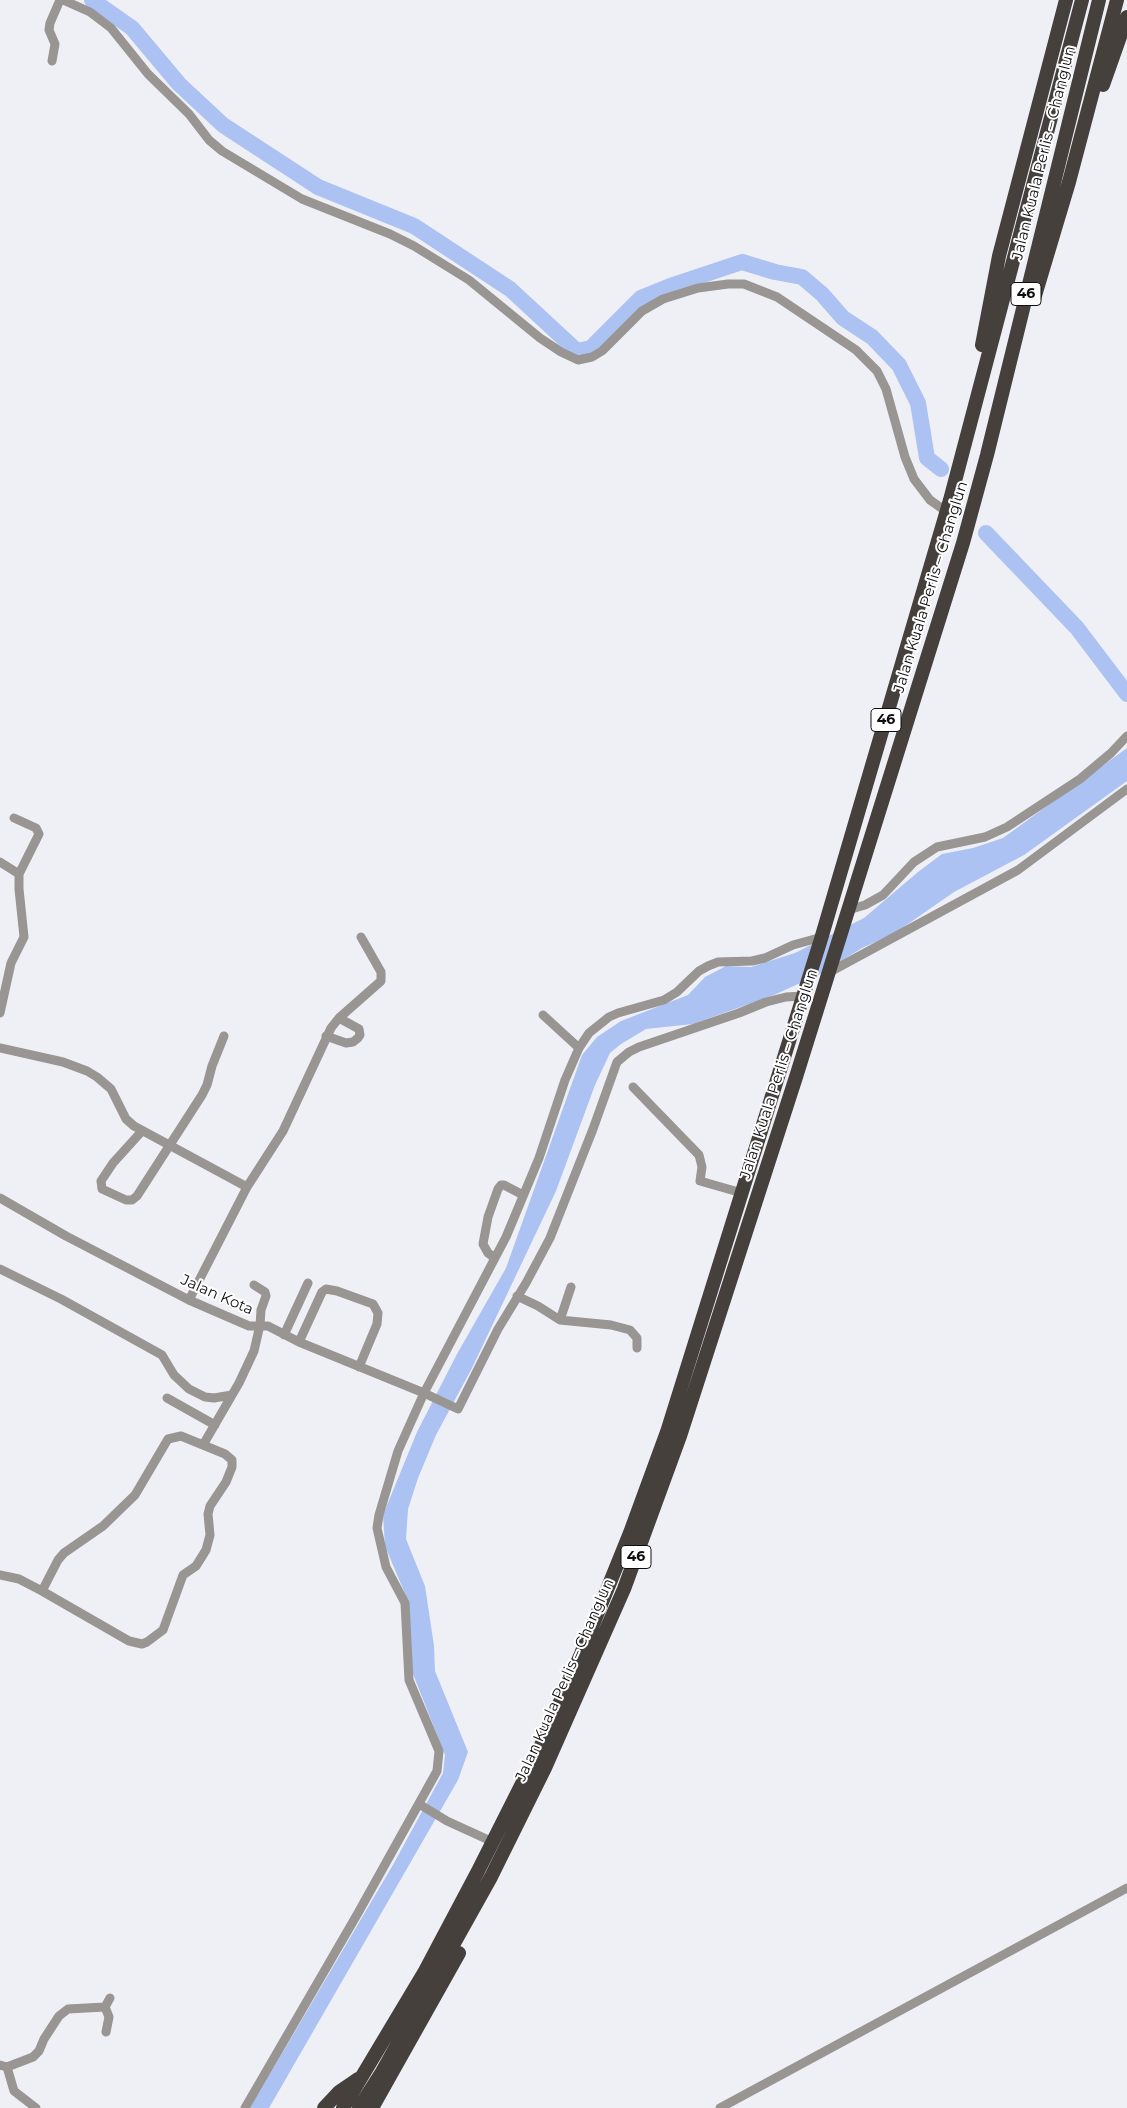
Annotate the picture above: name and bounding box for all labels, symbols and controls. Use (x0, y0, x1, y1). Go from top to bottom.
street label: Jalan Kuala Perlis – Changlun (1009, 44, 1079, 262)
road number: 46 (1011, 282, 1041, 306)
street label: Jalan Kuala Perlis – Changlun (890, 479, 972, 695)
road number: 46 (871, 708, 901, 732)
street label: Jalan Kuala Perlis – Changlun (736, 967, 822, 1181)
street label: Jalan Kota (178, 1271, 256, 1319)
road number: 46 (621, 1545, 651, 1568)
street label: Jalan Kuala Perlis – Changlun (512, 1576, 618, 1784)

